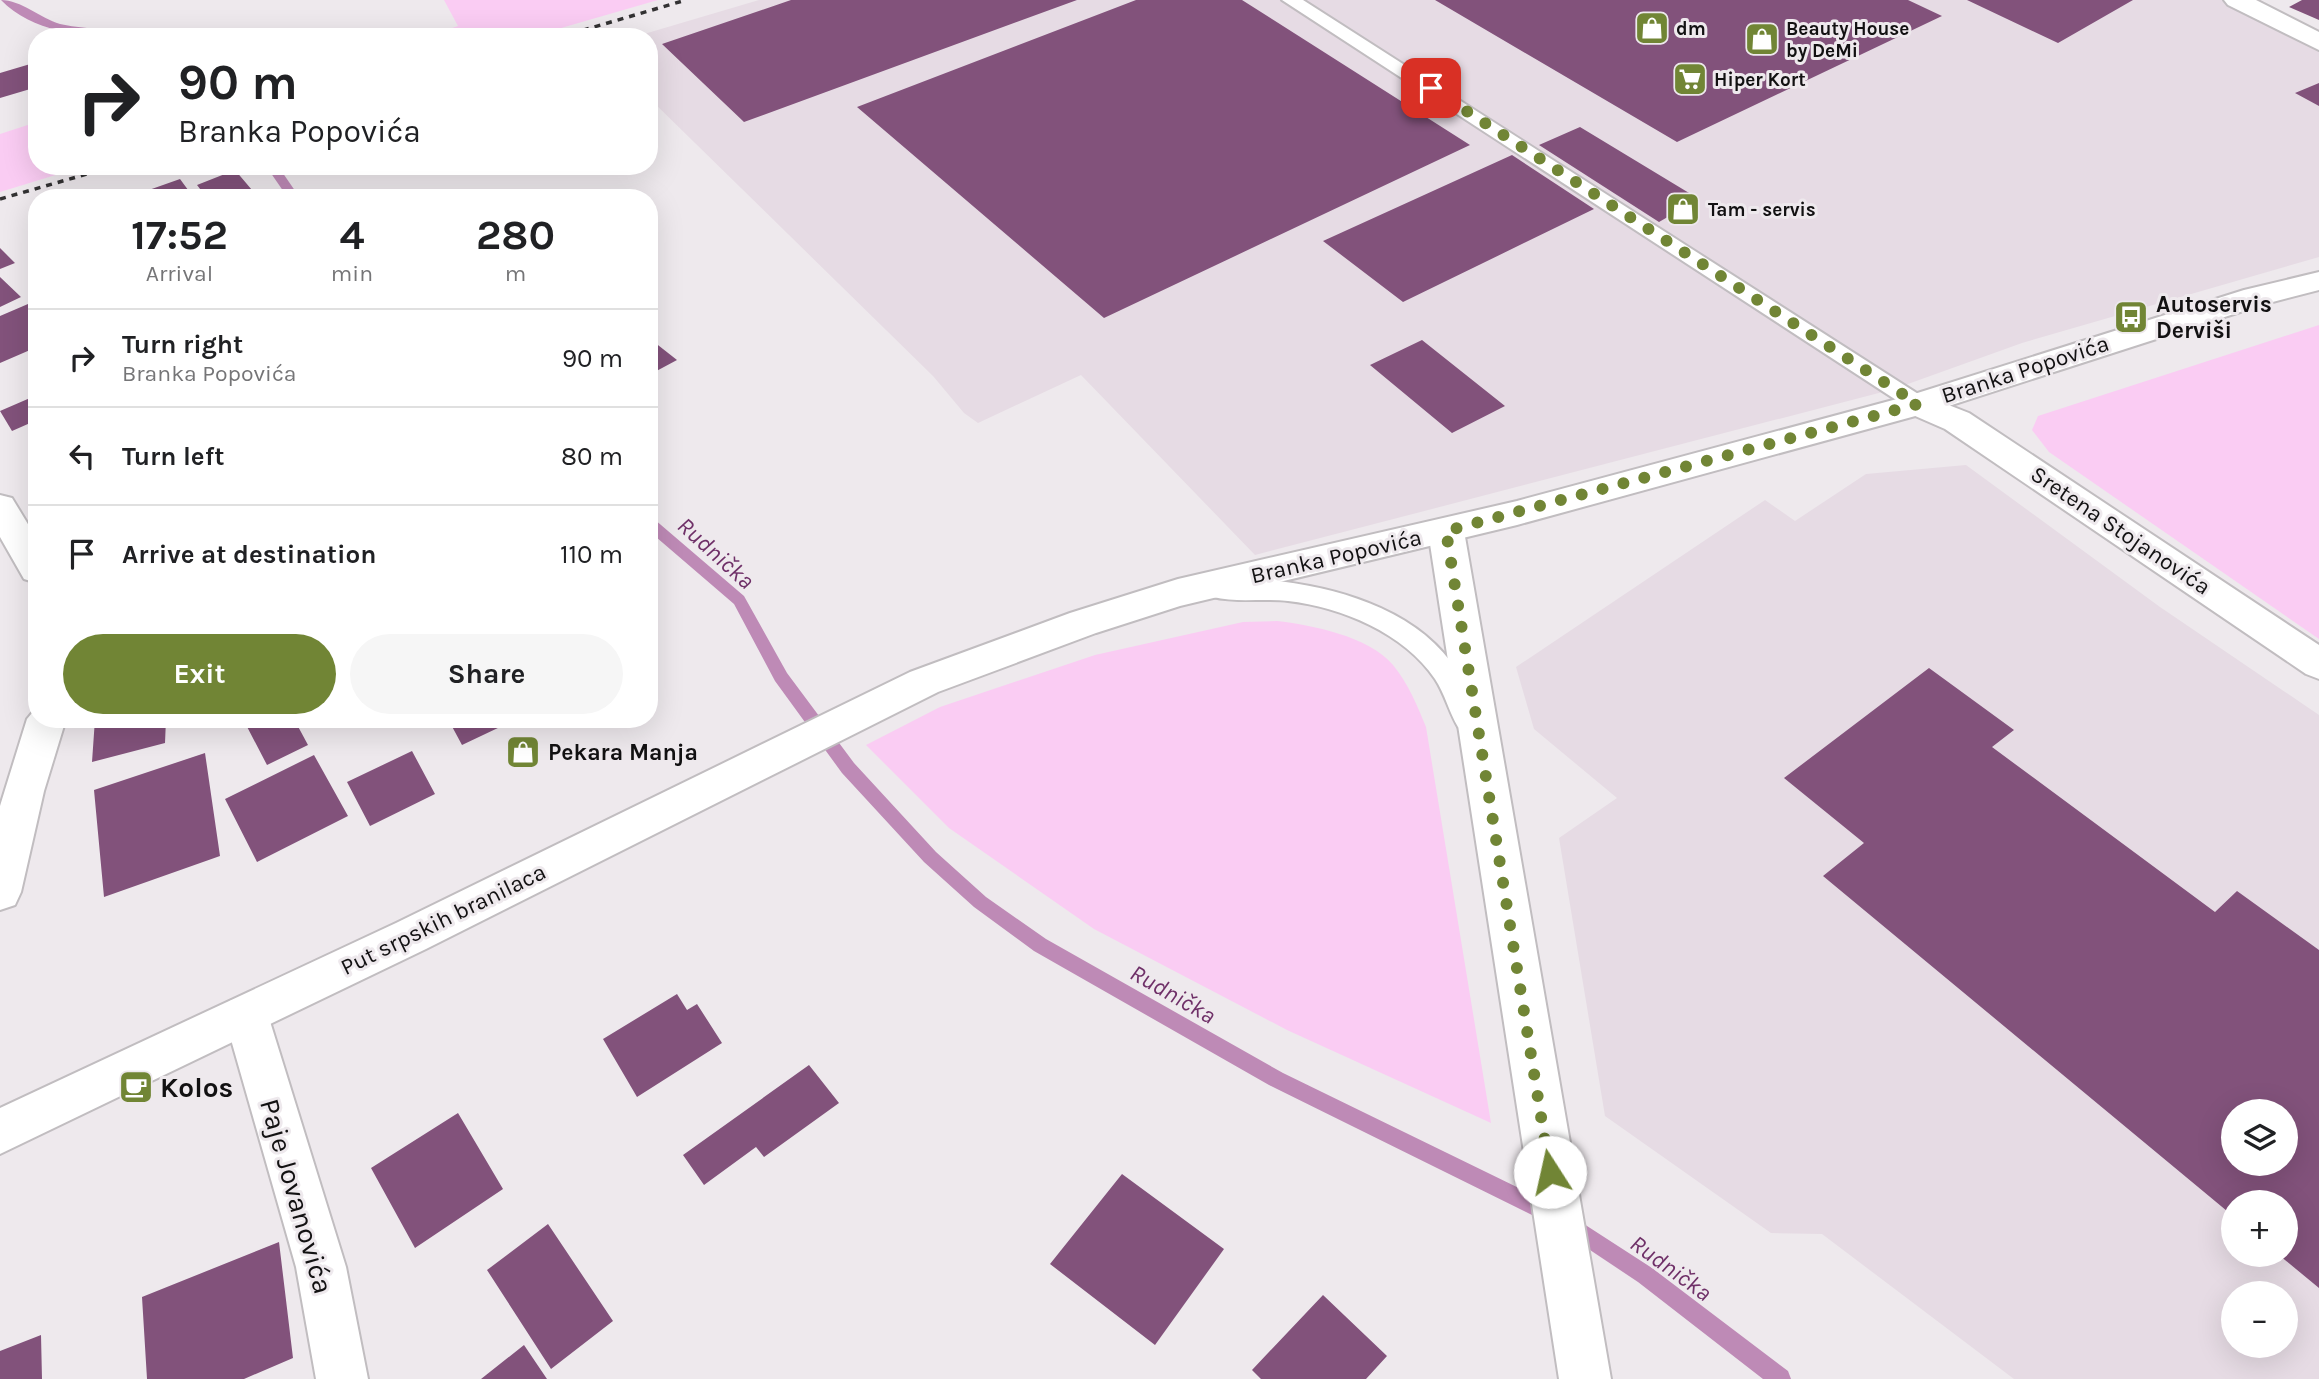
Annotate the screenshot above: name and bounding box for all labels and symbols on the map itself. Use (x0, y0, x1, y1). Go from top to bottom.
shop icon: dm (1633, 9, 1671, 47)
place label: dm (1676, 18, 1706, 40)
place label: Beauty House by DeMi (1786, 18, 1909, 62)
shop icon: Beauty House by DeMi (1743, 20, 1781, 58)
pin (1401, 58, 1461, 118)
supermarket icon: Hiper Kort (1671, 60, 1709, 98)
place label: Hiper Kort (1714, 69, 1806, 91)
shop icon: Tam - servis (1664, 190, 1702, 228)
place label: Tam - servis (1708, 199, 1816, 221)
place label: Autoservis Derviši (2156, 291, 2272, 344)
bus stop icon: Autoservis Derviši (2112, 298, 2150, 336)
street label: Branka Popovića (1938, 330, 2112, 409)
street label: Sretena Stojanovića (2026, 460, 2216, 601)
water label: Rudnička (672, 511, 760, 595)
street label: Branka Popovića (1248, 524, 1424, 589)
shop icon: Pekara Manja (504, 733, 542, 771)
place label: Pekara Manja (548, 739, 698, 766)
street label: Put srpskih branilaca (336, 858, 550, 981)
water label: Rudnička (1125, 958, 1221, 1030)
cafe icon: Kolos (117, 1068, 155, 1106)
place label: Kolos (160, 1071, 233, 1104)
street label: Paje Jovanovića (253, 1095, 340, 1297)
position arrow (1513, 1135, 1587, 1209)
water label: Rudnička (1625, 1229, 1717, 1307)

